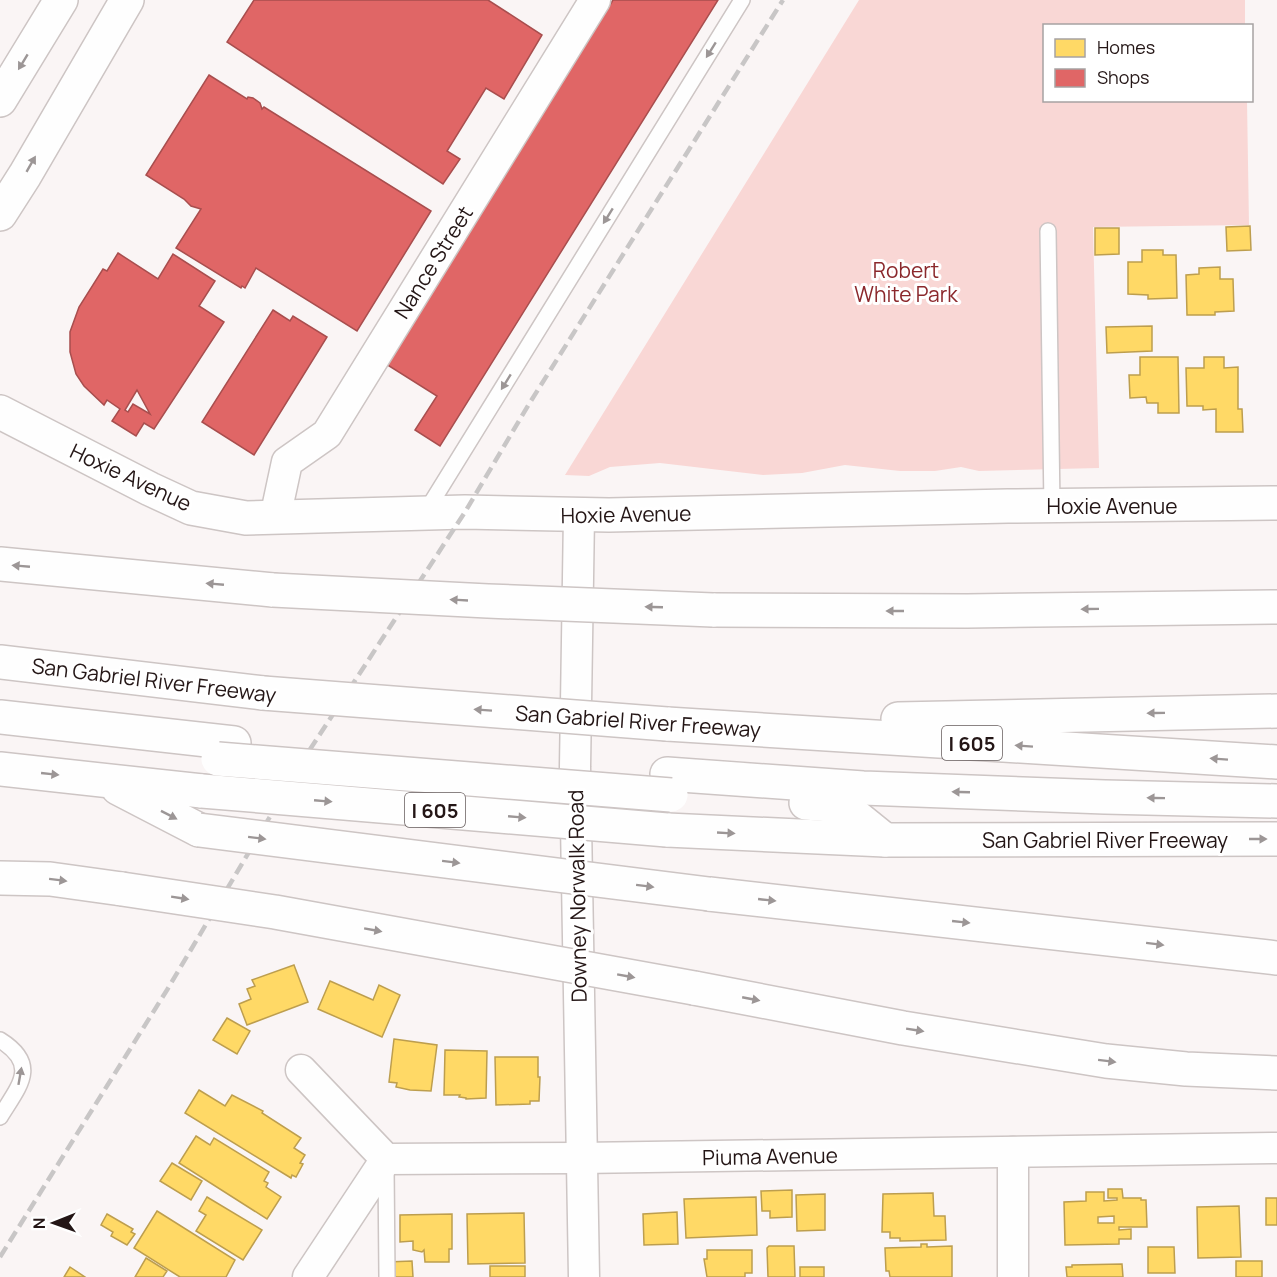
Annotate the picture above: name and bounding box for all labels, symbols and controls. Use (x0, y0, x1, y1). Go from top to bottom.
legend (1043, 24, 1253, 102)
text: Homes (1097, 35, 1155, 59)
one-way arrow (705, 42, 716, 58)
one-way arrow (17, 54, 28, 70)
text: Shops (1097, 65, 1149, 89)
one-way arrow (26, 156, 37, 172)
street label: Nance Street (387, 200, 479, 324)
one-way arrow (603, 208, 614, 224)
park label: Robert White Park (854, 256, 958, 308)
one-way arrow (500, 373, 511, 390)
street label: Hoxie Avenue (66, 437, 196, 517)
street label: Hoxie Avenue (1047, 492, 1177, 520)
street label: Hoxie Avenue (560, 499, 692, 529)
one-way arrow (11, 561, 30, 571)
one-way arrow (205, 579, 224, 589)
one-way arrow (450, 595, 469, 604)
one-way arrow (645, 603, 664, 612)
one-way arrow (1080, 604, 1099, 614)
one-way arrow (885, 606, 904, 616)
street label: San Gabriel River Freeway (30, 651, 278, 709)
street label: San Gabriel River Freeway (514, 698, 762, 744)
one-way arrow (474, 705, 493, 715)
one-way arrow (1146, 709, 1165, 718)
road number: I 605 (942, 726, 1002, 760)
one-way arrow (1014, 742, 1033, 751)
one-way arrow (1209, 754, 1228, 763)
one-way arrow (41, 769, 60, 779)
one-way arrow (951, 787, 970, 796)
street label: Downey Norwalk Road (561, 789, 593, 1003)
road number: I 605 (405, 793, 465, 827)
one-way arrow (1146, 794, 1165, 803)
one-way arrow (313, 796, 332, 806)
one-way arrow (160, 810, 177, 819)
one-way arrow (508, 812, 527, 822)
street label: San Gabriel River Freeway (982, 826, 1228, 854)
one-way arrow (716, 829, 735, 838)
one-way arrow (248, 833, 267, 842)
one-way arrow (1249, 834, 1268, 844)
one-way arrow (442, 857, 461, 866)
one-way arrow (49, 876, 68, 885)
one-way arrow (635, 881, 654, 890)
one-way arrow (171, 893, 190, 902)
one-way arrow (758, 895, 777, 905)
one-way arrow (952, 917, 971, 927)
one-way arrow (363, 926, 382, 935)
one-way arrow (1146, 940, 1165, 949)
one-way arrow (617, 972, 636, 981)
one-way arrow (742, 995, 761, 1004)
one-way arrow (905, 1025, 924, 1034)
one-way arrow (1098, 1056, 1117, 1065)
one-way arrow (16, 1066, 25, 1085)
street label: Piuma Avenue (702, 1141, 838, 1171)
north arrow (24, 1193, 84, 1253)
text: N (28, 1217, 50, 1229)

